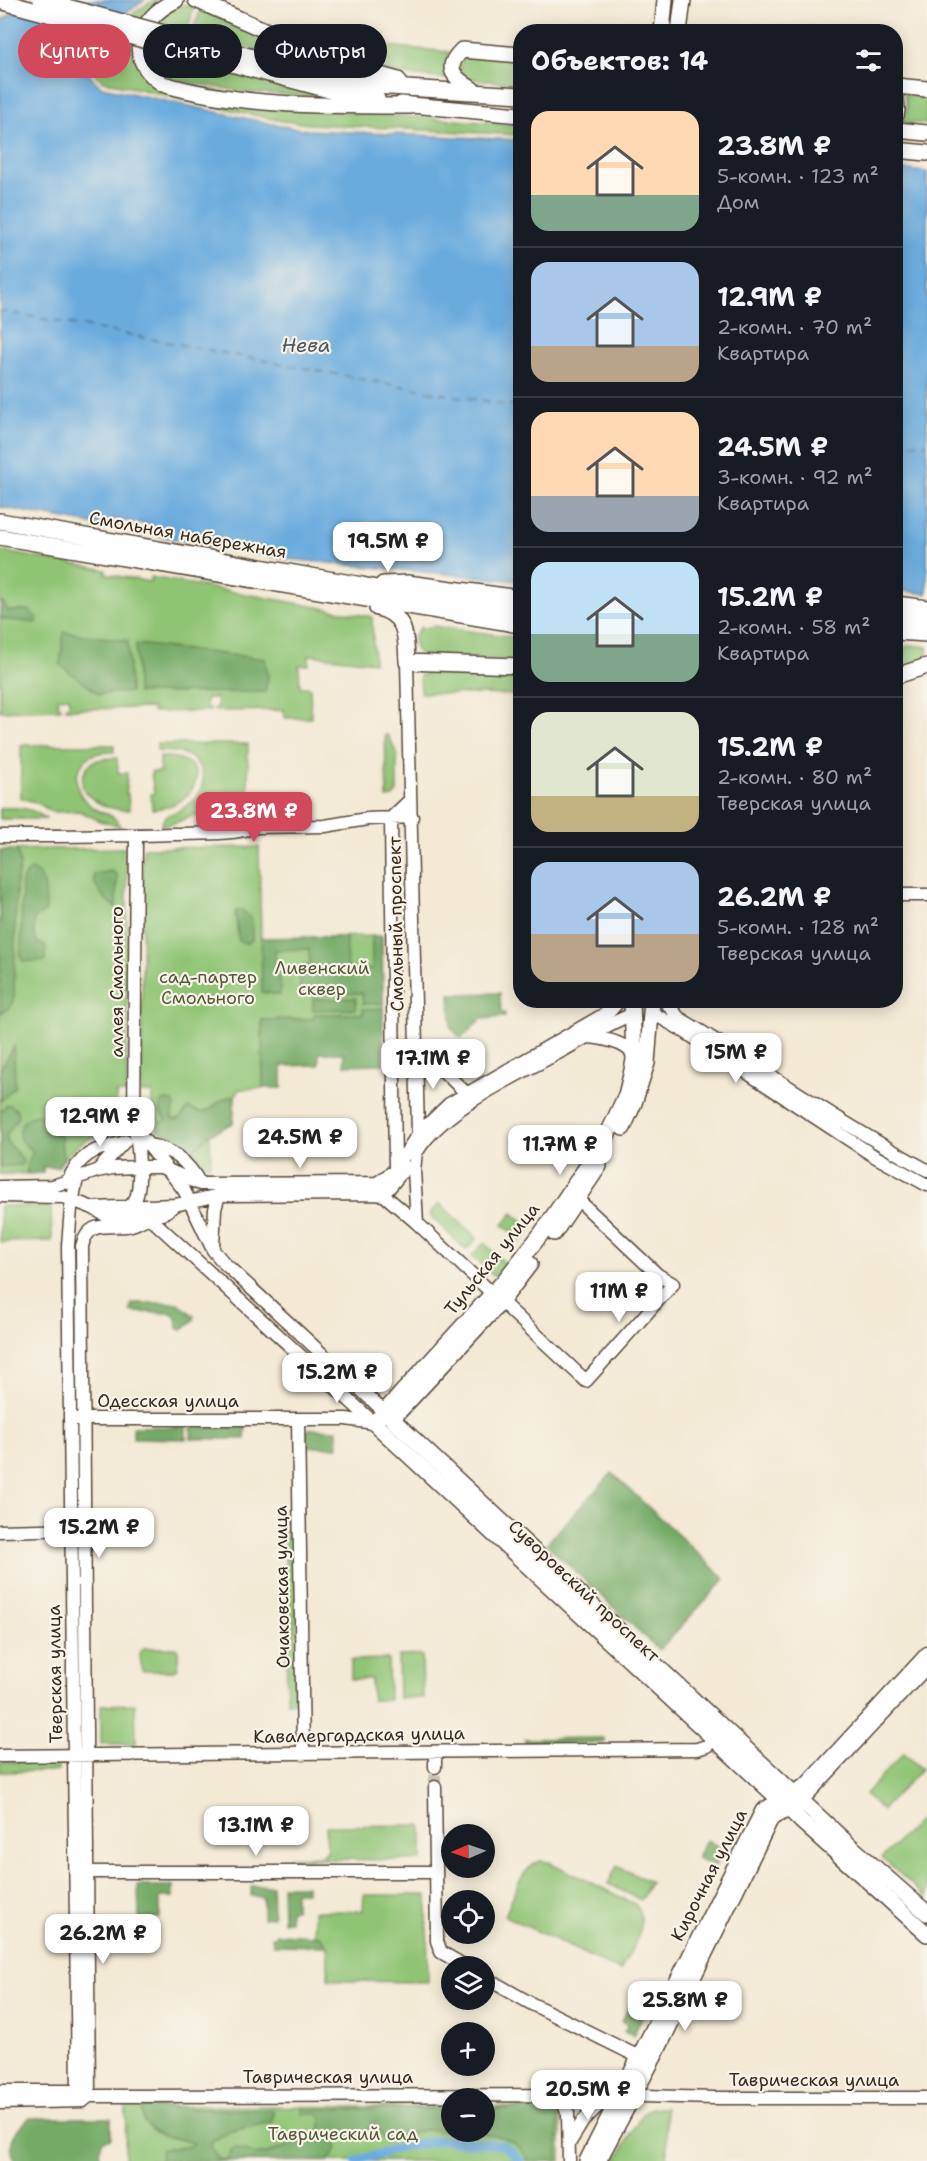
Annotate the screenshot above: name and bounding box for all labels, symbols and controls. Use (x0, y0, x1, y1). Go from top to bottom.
chip: Купить (18, 24, 131, 78)
chip: Снять (143, 24, 242, 78)
chip: Фильтры (254, 24, 387, 78)
text: Объектов: 14 (531, 43, 708, 78)
icon: filters (852, 44, 885, 77)
text: 23.8M ₽ (717, 128, 831, 163)
icon: home (579, 135, 651, 207)
text: 5-комн. · 123 m² (717, 163, 879, 189)
text: Дом (717, 189, 759, 215)
text: 12.9M ₽ (717, 279, 822, 314)
icon: home (579, 286, 651, 358)
text: 2-комн. · 70 m² (717, 314, 872, 340)
water label: Нева (282, 332, 330, 358)
text: Квартира (717, 340, 809, 366)
text: 24.5M ₽ (717, 429, 829, 464)
icon: home (579, 436, 651, 508)
text: 3-комн. · 92 m² (717, 464, 873, 490)
text: Квартира (717, 490, 809, 516)
street label: Смольная набережная (87, 506, 289, 564)
pin: 19.5M ₽ (333, 522, 443, 573)
text: 19.5M ₽ (347, 528, 429, 554)
text: 15.2M ₽ (717, 579, 823, 614)
icon: home (579, 586, 651, 658)
text: 2-комн. · 58 m² (717, 614, 871, 640)
text: Квартира (717, 640, 809, 666)
text: 15.2M ₽ (717, 729, 823, 764)
icon: home (579, 736, 651, 808)
text: 2-комн. · 80 m² (717, 764, 872, 790)
text: Тверская улица (717, 790, 871, 816)
pin: 23.8M ₽ (199, 792, 309, 843)
text: 23.8M ₽ (210, 798, 298, 824)
street label: Смольный проспект (382, 835, 410, 1012)
text: 26.2M ₽ (717, 879, 832, 914)
icon: home (579, 886, 651, 958)
street label: аллея Смольного (105, 906, 129, 1058)
text: 5-комн. · 128 m² (717, 914, 879, 940)
text: Тверская улица (717, 940, 871, 966)
park label: Ливенский сквер (274, 956, 370, 1001)
park label: сад-партер Смольного (159, 965, 257, 1010)
pin: 15M ₽ (694, 1033, 778, 1084)
pin: 17.1M ₽ (378, 1039, 488, 1090)
text: 15M ₽ (705, 1039, 767, 1065)
text: 17.1M ₽ (395, 1045, 471, 1071)
pin: 12.9M ₽ (45, 1097, 155, 1148)
text: 12.9M ₽ (60, 1103, 140, 1129)
pin: 24.5M ₽ (245, 1118, 355, 1169)
text: 24.5M ₽ (257, 1124, 343, 1150)
pin: 11.7M ₽ (505, 1125, 615, 1176)
text: 11.7M ₽ (522, 1131, 598, 1157)
street label: Тульская улица (439, 1198, 545, 1320)
pin: 11M ₽ (577, 1272, 661, 1323)
text: 11M ₽ (589, 1278, 649, 1304)
pin: 15.2M ₽ (282, 1353, 392, 1404)
text: 15.2M ₽ (296, 1359, 378, 1385)
street label: Одесская улица (97, 1389, 239, 1413)
street label: Очаковская улица (269, 1505, 295, 1669)
pin: 15.2M ₽ (44, 1508, 154, 1559)
text: 15.2M ₽ (58, 1514, 140, 1540)
street label: Суворовский проспект (503, 1514, 666, 1668)
street label: Тверская улица (42, 1605, 68, 1743)
street label: Кавалергардская улица (253, 1721, 465, 1749)
street label: Кирочная улица (665, 1805, 753, 1945)
pin: 13.1M ₽ (201, 1806, 311, 1857)
text: 13.1M ₽ (218, 1812, 294, 1838)
north arrow (441, 1824, 495, 1878)
map controls (441, 1824, 495, 2142)
button: locate (441, 1890, 495, 1944)
pin: 26.2M ₽ (48, 1914, 158, 1965)
text: 26.2M ₽ (59, 1920, 147, 1946)
button: layers (441, 1956, 495, 2010)
pin: 25.8M ₽ (630, 1981, 740, 2032)
text: 25.8M ₽ (642, 1987, 728, 2013)
button: + (441, 2022, 495, 2076)
street label: Таврическая улица (243, 2065, 413, 2089)
street label: Таврическая улица (729, 2068, 899, 2092)
pin: 20.5M ₽ (533, 2070, 643, 2121)
text: 20.5M ₽ (545, 2076, 631, 2102)
button: − (441, 2088, 495, 2142)
park label: Таврический сад (268, 2122, 419, 2146)

